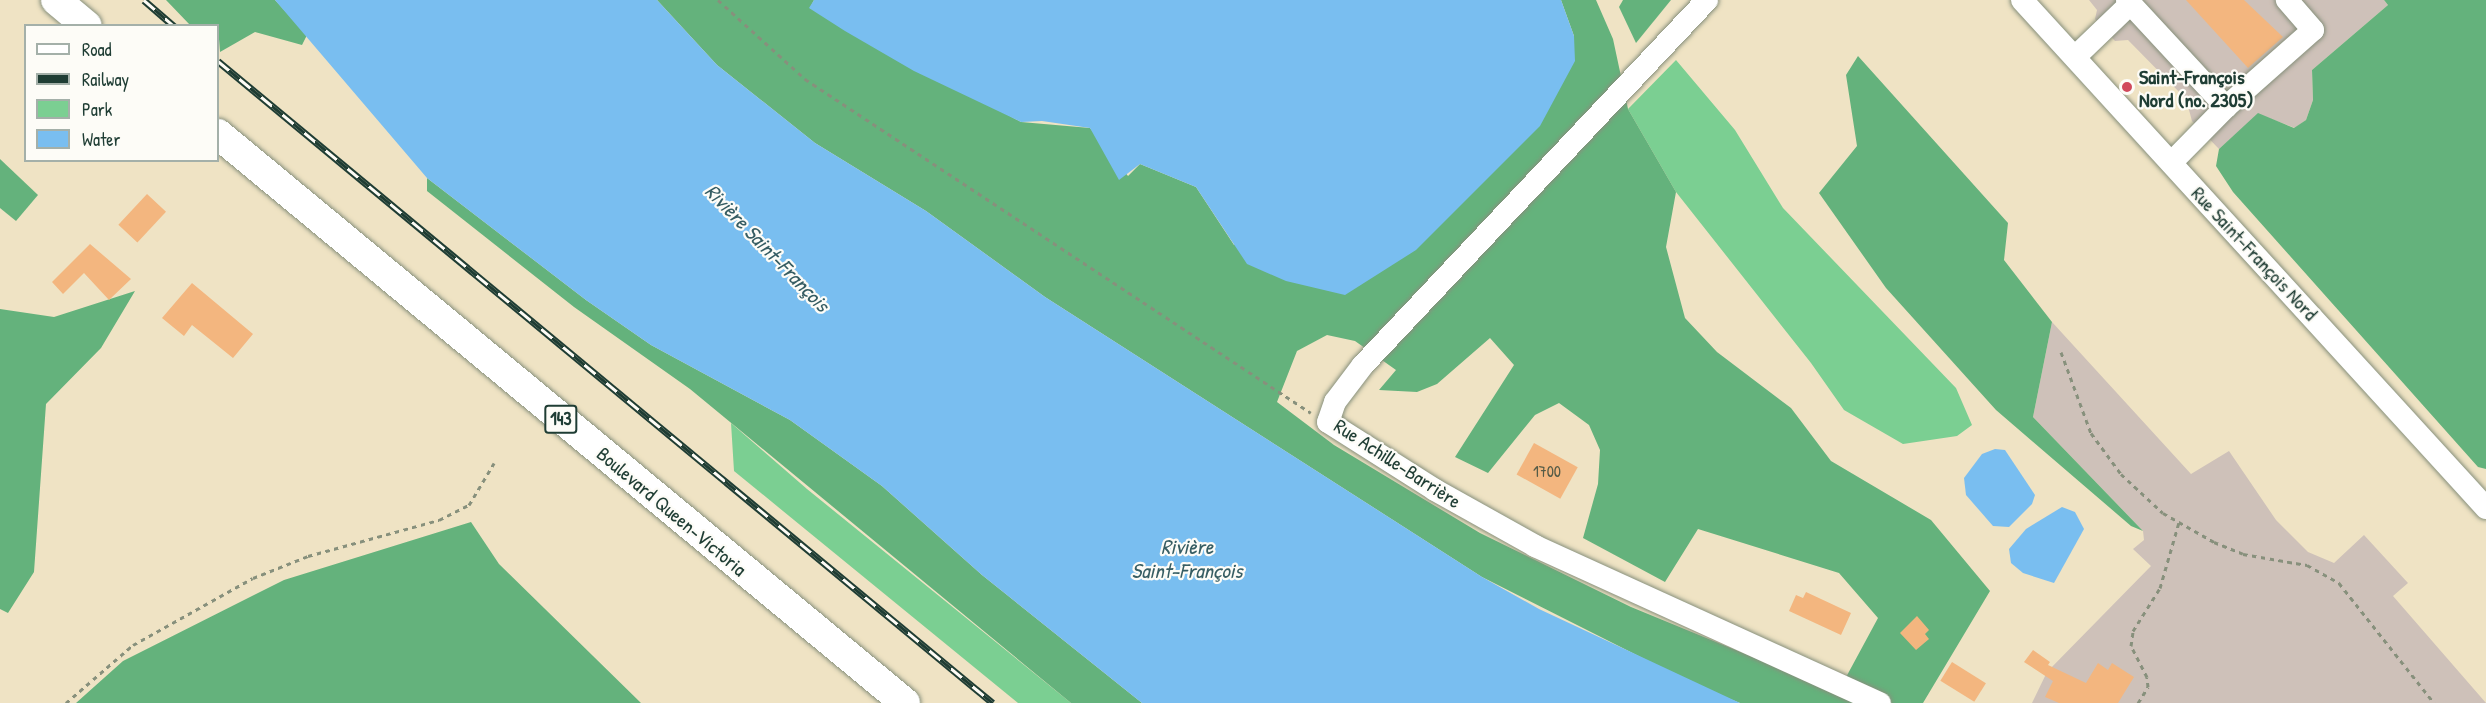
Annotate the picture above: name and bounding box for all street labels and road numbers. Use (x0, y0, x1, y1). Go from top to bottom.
street label: Rue Saint-François Nord (2187, 181, 2323, 325)
road number: 143 (543, 404, 579, 434)
street label: Rue Achille-Barrière (1330, 413, 1466, 513)
street label: Boulevard Queen-Victoria (592, 441, 752, 581)

